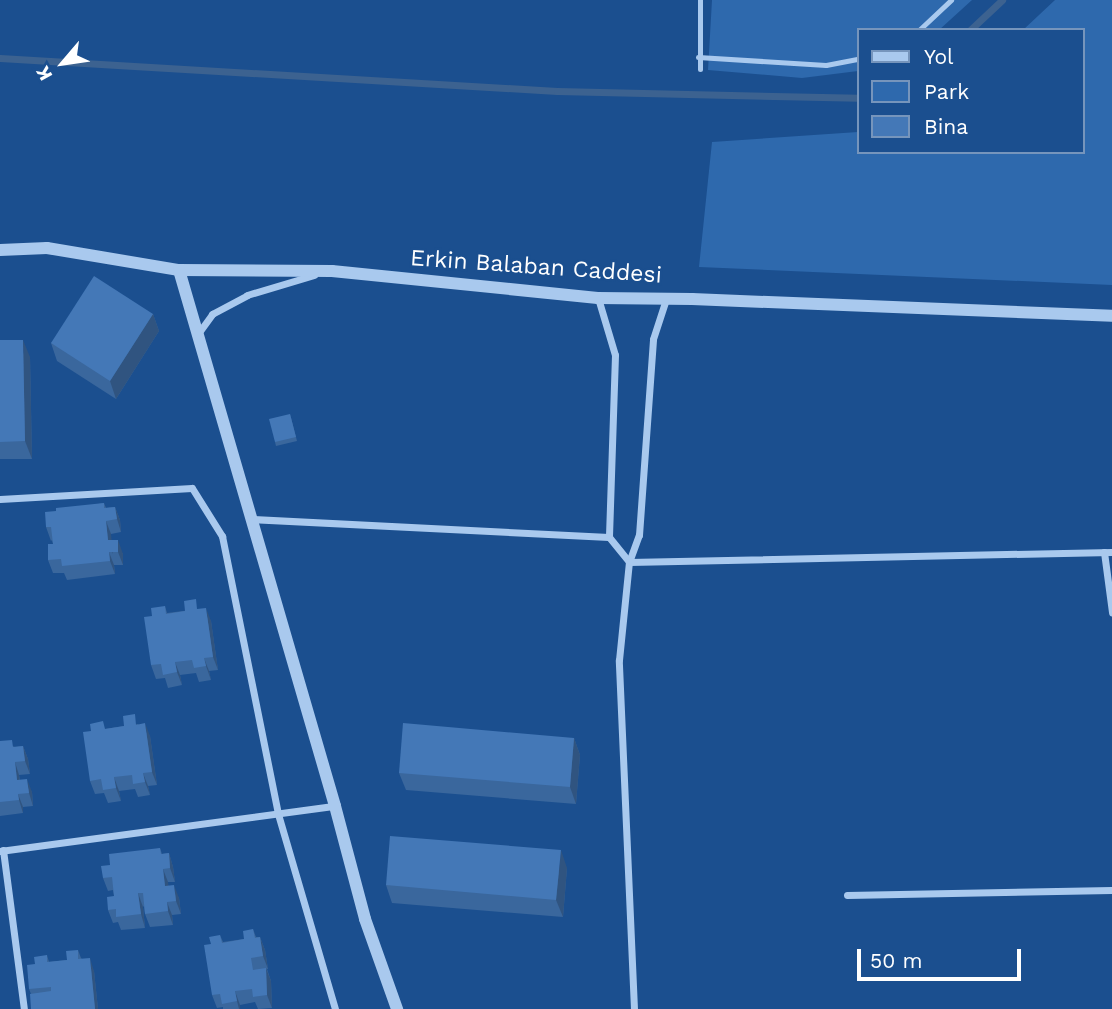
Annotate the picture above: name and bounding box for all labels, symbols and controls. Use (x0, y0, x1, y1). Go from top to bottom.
north arrow (28, 28, 98, 98)
legend (856, 28, 1084, 154)
text: Yol (924, 44, 954, 69)
text: K (31, 62, 57, 85)
text: Park (924, 79, 969, 104)
text: Bina (924, 114, 968, 139)
street label: Erkin Balaban Caddesi (409, 244, 663, 290)
scale bar (860, 936, 1024, 980)
text: 50 m (870, 948, 922, 973)

